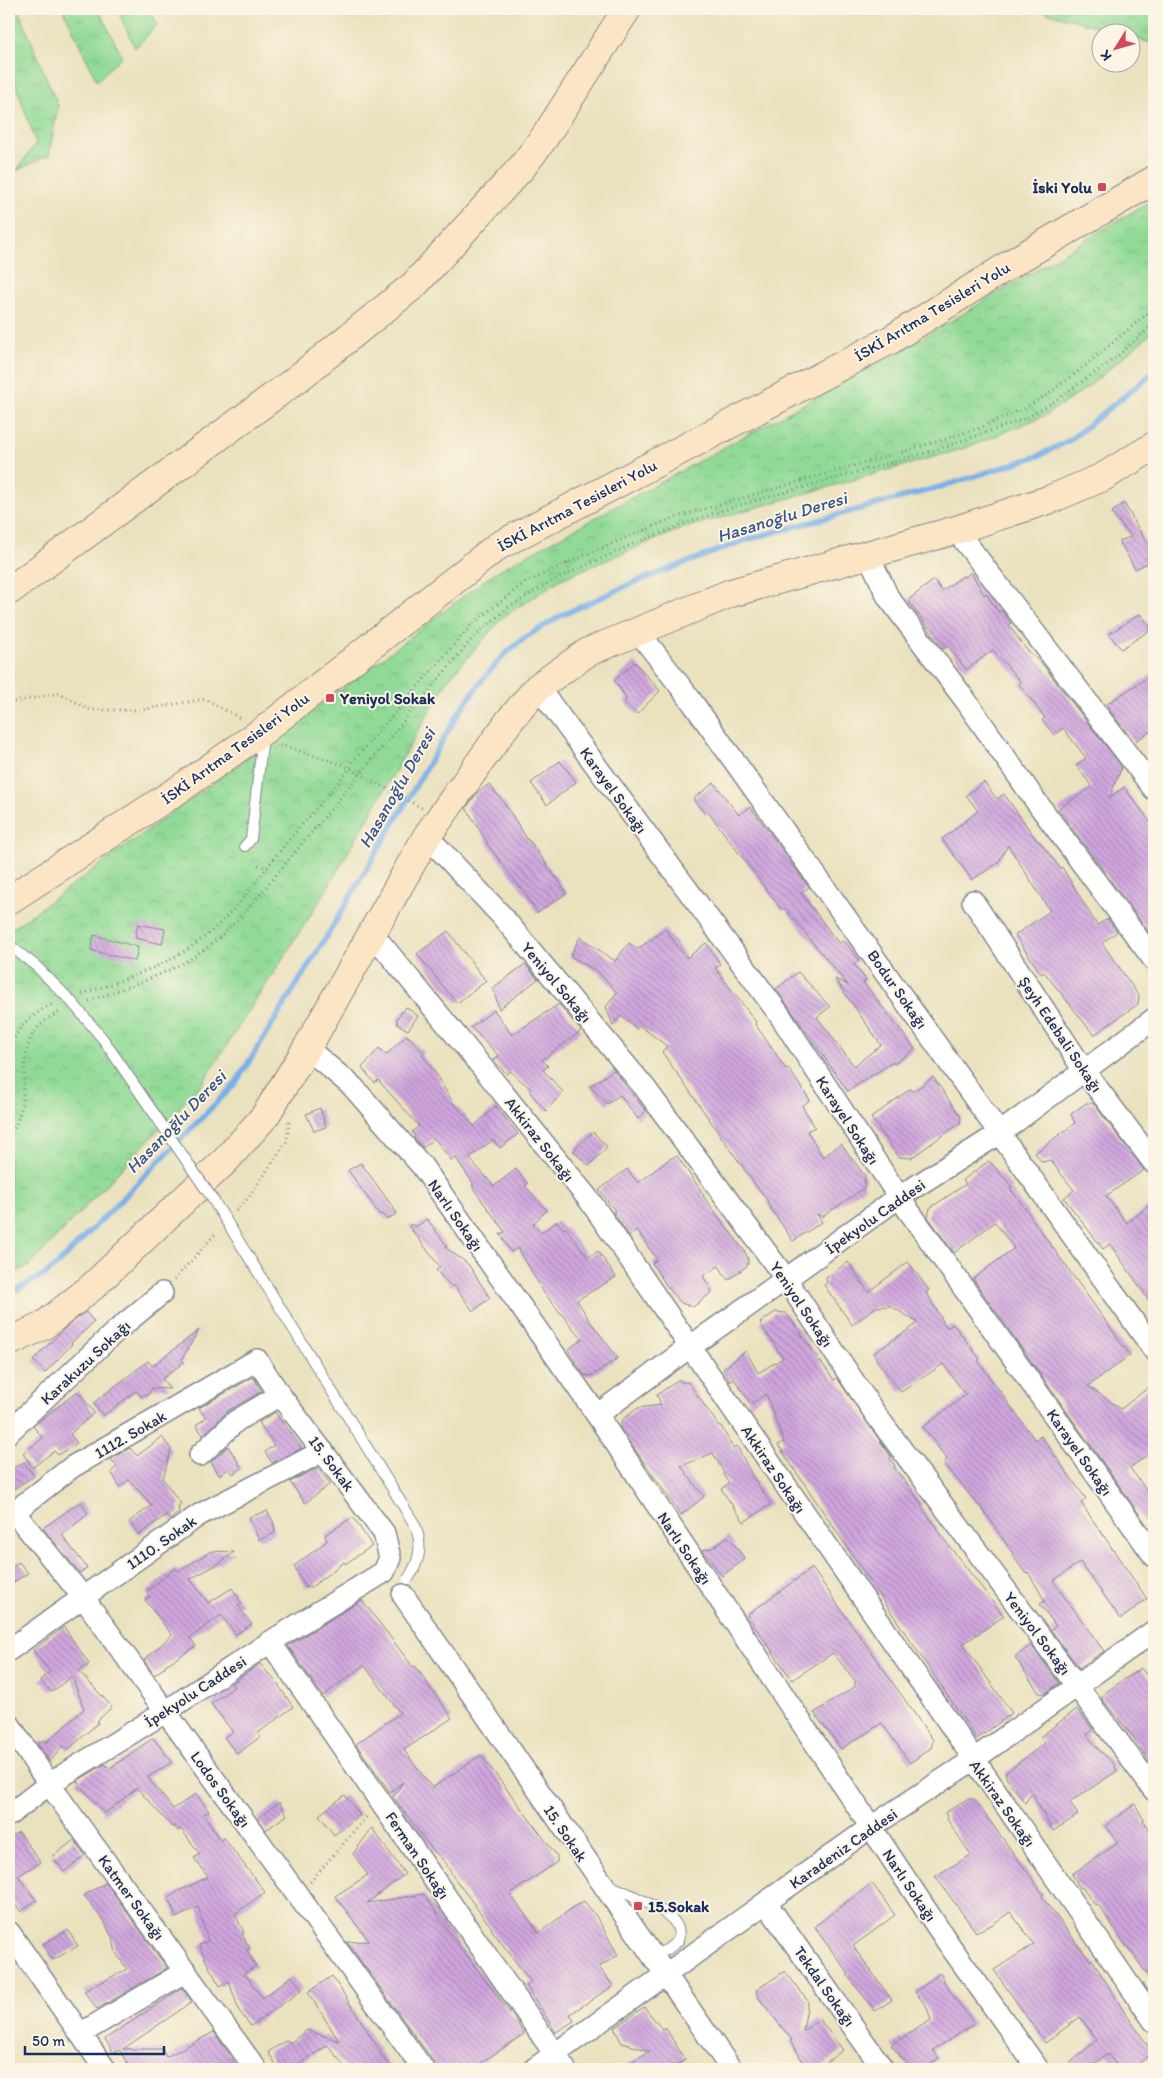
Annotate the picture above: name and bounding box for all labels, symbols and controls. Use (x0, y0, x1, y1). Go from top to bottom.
north arrow (1090, 22, 1140, 72)
text: K (1096, 46, 1115, 64)
place label: İski Yolu (1032, 178, 1092, 197)
marker: İski Yolu (1096, 181, 1108, 193)
street label: İSKİ Arıtma Tesisleri Yolu (851, 257, 1013, 365)
street label: İSKİ Arıtma Tesisleri Yolu (494, 455, 660, 556)
water label: Hasanoğlu Deresi (714, 486, 852, 547)
street label: İSKİ Arıtma Tesisleri Yolu (158, 688, 313, 808)
place label: Yeniyol Sokak (339, 689, 436, 709)
marker: Yeniyol Sokak (324, 692, 336, 704)
water label: Hasanoğlu Deresi (354, 722, 441, 852)
street label: Karayel Sokağı (576, 744, 651, 837)
street label: Yeniyol Sokağı (517, 938, 596, 1026)
street label: Bodur Sokağı (863, 946, 932, 1032)
street label: Şeyh Edebali Sokağı (1015, 973, 1106, 1096)
water label: Hasanoğlu Deresi (121, 1064, 232, 1178)
street label: Karayel Sokağı (812, 1072, 883, 1168)
street label: Akkiraz Sokağı (501, 1093, 578, 1185)
street label: İpekyolu Caddesi (822, 1175, 929, 1258)
street label: Narlı Sokağı (424, 1176, 487, 1255)
street label: Yeniyol Sokağı (766, 1258, 837, 1351)
street label: Karakuzu Sokağı (37, 1316, 134, 1409)
street label: Karayel Sokağı (1043, 1405, 1117, 1499)
street label: 1112. Sokak (91, 1406, 170, 1463)
street label: Akkiraz Sokağı (737, 1422, 810, 1517)
street label: 15. Sokak (304, 1432, 359, 1495)
street label: Narlı Sokağı (653, 1508, 716, 1588)
street label: 1110. Sokak (123, 1511, 200, 1573)
street label: Yeniyol Sokağı (1000, 1588, 1075, 1679)
street label: İpekyolu Caddesi (141, 1651, 250, 1731)
street label: Lodos Sokağı (186, 1747, 255, 1831)
street label: Akkiraz Sokağı (966, 1756, 1040, 1850)
street label: 15. Sokak (540, 1801, 592, 1865)
street label: Karadeniz Caddesi (786, 1804, 901, 1893)
street label: Ferman Sokağı (381, 1808, 454, 1903)
street label: Narlı Sokağı (878, 1845, 941, 1925)
street label: Katmer Sokağı (94, 1851, 169, 1944)
place label: 15.Sokak (648, 1897, 710, 1916)
marker: 15.Sokak (632, 1900, 644, 1912)
street label: Tekdal Sokağı (790, 1942, 859, 2030)
scale bar (25, 2023, 164, 2055)
text: 50 m (32, 2032, 65, 2050)

